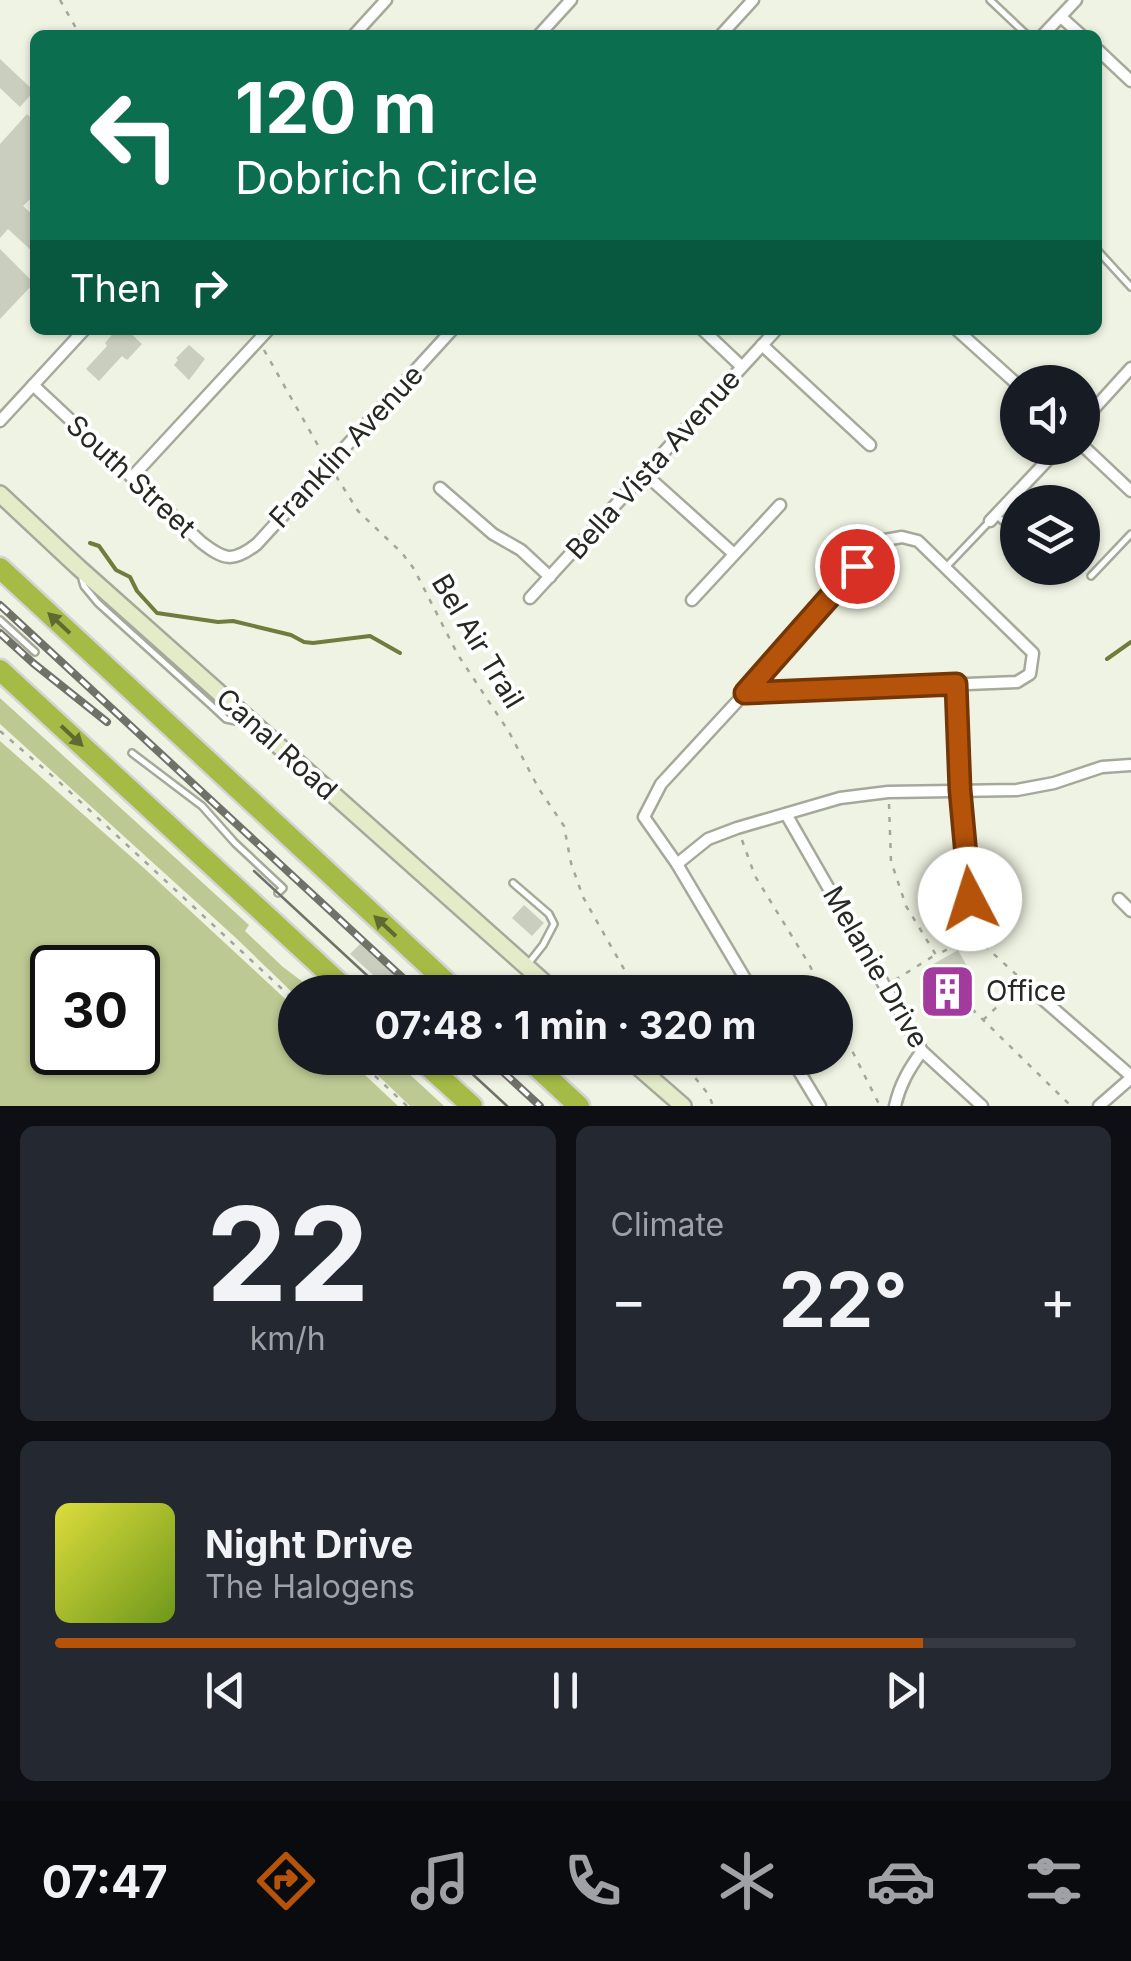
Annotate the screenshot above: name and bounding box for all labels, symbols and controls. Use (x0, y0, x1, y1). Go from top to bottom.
text: 120 m (235, 65, 437, 150)
icon: left (70, 70, 200, 200)
text: Dobrich Circle (235, 150, 538, 205)
icon: right (182, 260, 237, 315)
text: Then (70, 265, 162, 311)
street label: Franklin Avenue (262, 358, 430, 534)
street label: Bella Vista Avenue (559, 362, 747, 566)
map controls (1000, 365, 1100, 585)
button: sound (1000, 365, 1100, 465)
street label: South Street (59, 408, 203, 544)
button: layers (1000, 485, 1100, 585)
pin (815, 524, 900, 609)
icon: arrive (830, 539, 885, 594)
street label: Bel Air Trail (425, 568, 531, 714)
one-way arrow (48, 612, 72, 635)
street label: Canal Road (210, 681, 344, 807)
one-way arrow (59, 724, 83, 747)
position arrow (918, 847, 1022, 951)
street label: Melanie Drive (816, 880, 936, 1054)
one-way arrow (374, 915, 398, 938)
speed limit sign: 30 (30, 945, 160, 1075)
building icon: Office (917, 961, 977, 1021)
place label: Office (986, 974, 1066, 1008)
text: 07:48 · 1 min · 320 m (375, 1002, 757, 1048)
text: 22 (206, 1175, 370, 1332)
text: Climate (611, 1205, 724, 1244)
text: 22° (779, 1254, 908, 1345)
text: − (611, 1267, 647, 1333)
text: + (1040, 1267, 1076, 1333)
text: km/h (250, 1319, 326, 1358)
text: Night Drive (205, 1521, 413, 1567)
text: The Halogens (205, 1567, 415, 1606)
icon: previous (198, 1663, 253, 1718)
icon: pause (538, 1663, 593, 1718)
icon: next (878, 1663, 933, 1718)
icon: directions (251, 1846, 321, 1916)
icon: music (405, 1846, 475, 1916)
icon: phone (558, 1846, 628, 1916)
icon: climate (712, 1846, 782, 1916)
icon: car (866, 1846, 936, 1916)
icon: filters (1019, 1846, 1089, 1916)
text: 07:47 (42, 1854, 168, 1909)

